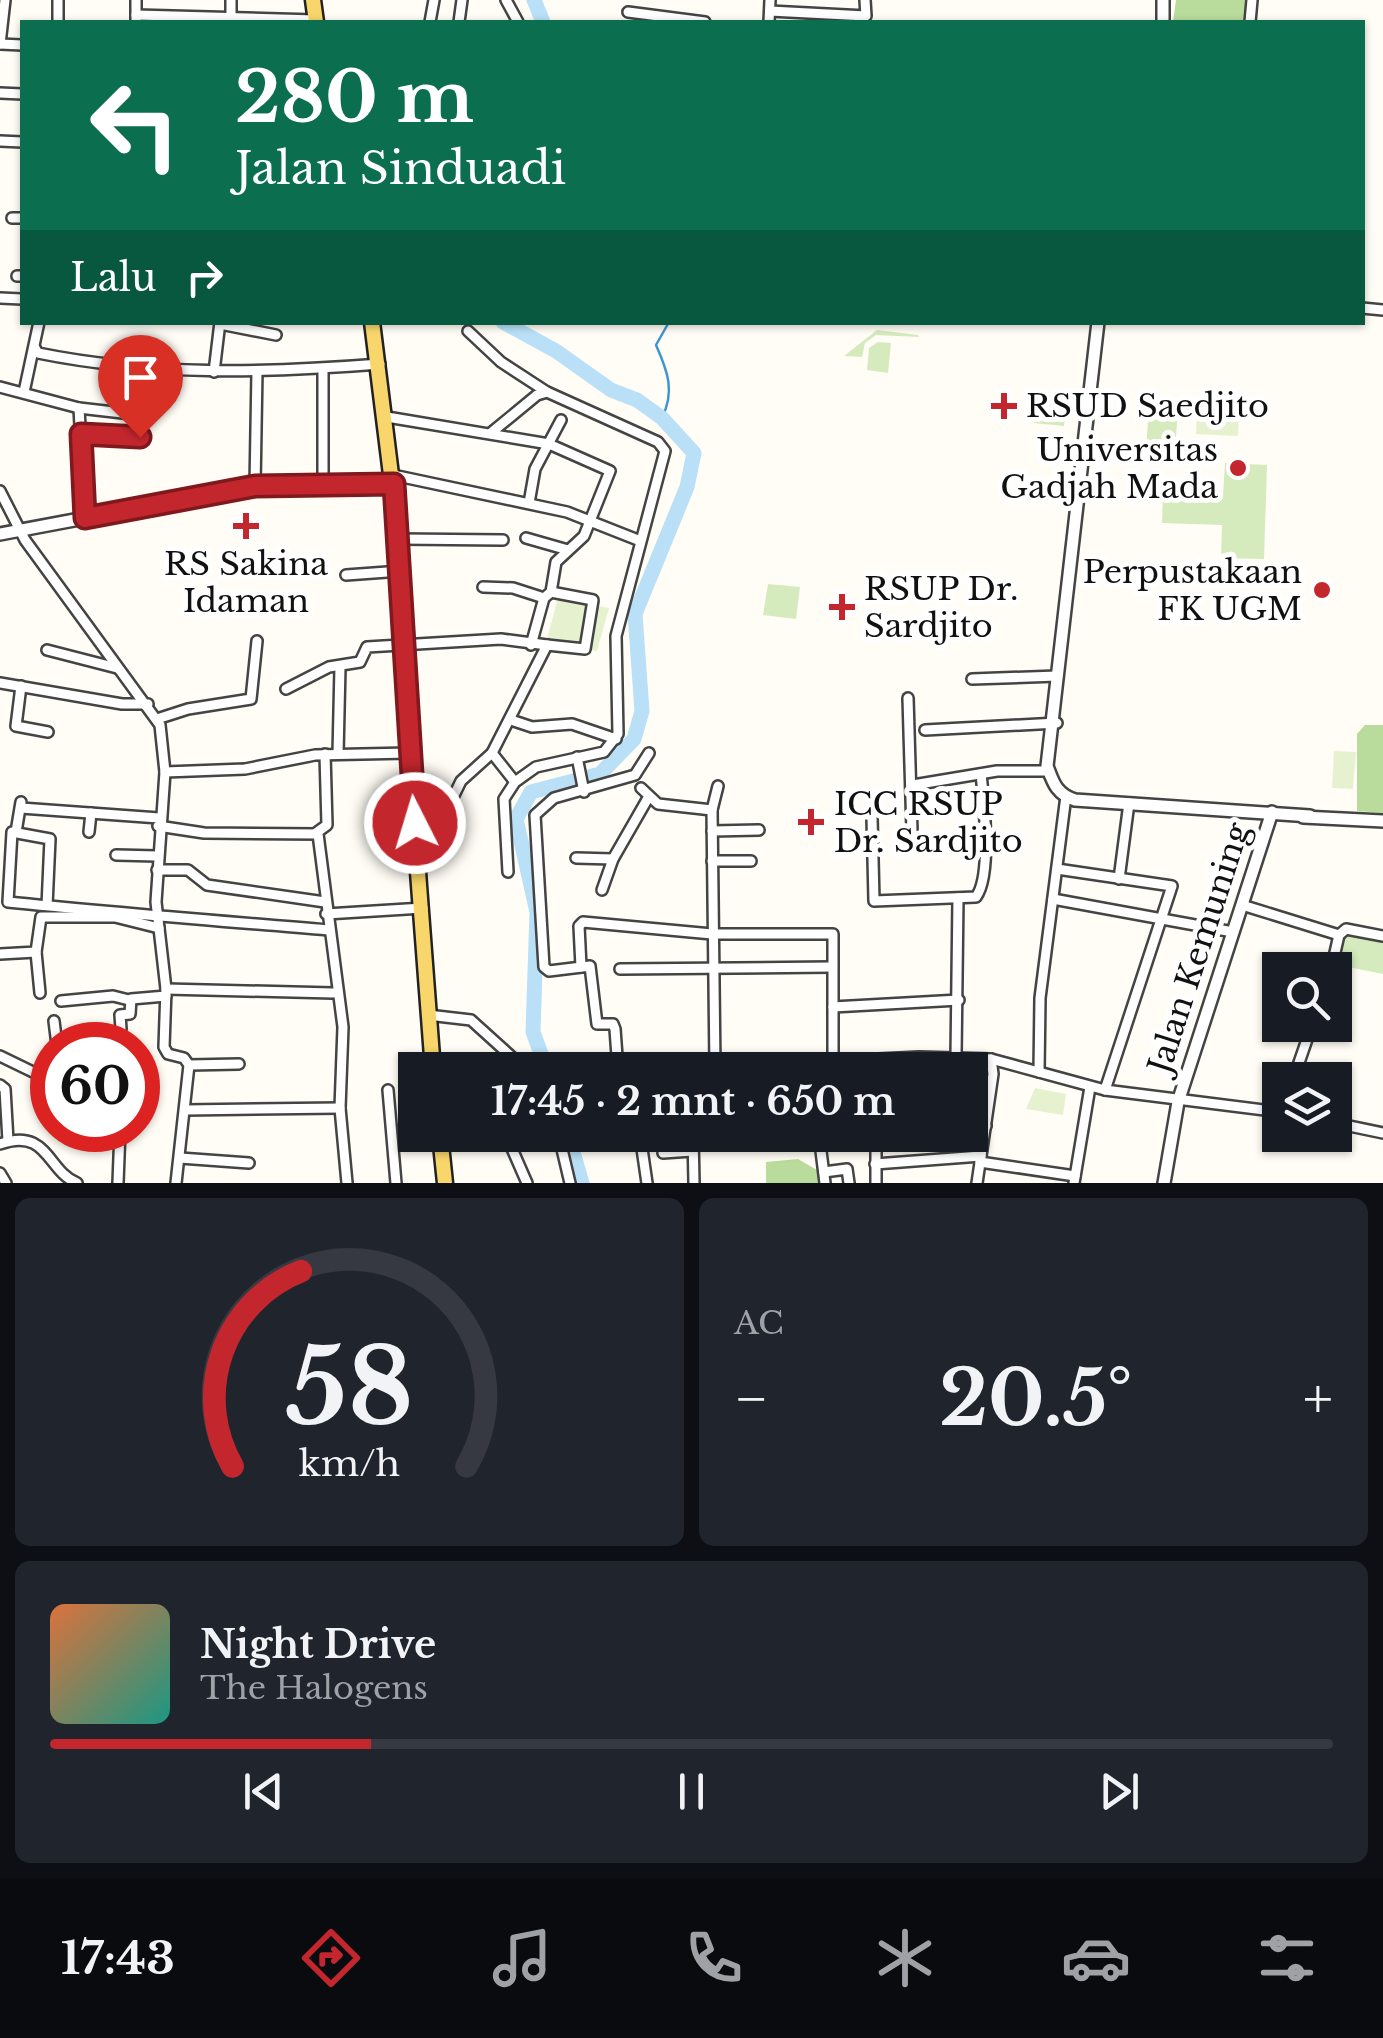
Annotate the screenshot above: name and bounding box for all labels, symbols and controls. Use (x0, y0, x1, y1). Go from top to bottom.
text: 280 m (235, 54, 474, 141)
icon: left (70, 60, 200, 190)
text: Jalan Sinduadi (235, 140, 566, 196)
icon: right (177, 250, 232, 305)
text: Lalu (70, 254, 157, 301)
pin (98, 335, 183, 438)
icon: arrive (113, 350, 168, 405)
place label: RSUD Saedjito (1026, 386, 1269, 426)
marker: RSUD Saedjito (991, 393, 1017, 419)
place label: Universitas Gadjah Mada (1000, 430, 1218, 507)
marker: Universitas Gadjah Mada (1227, 457, 1249, 479)
marker: RS Sakina Idaman (233, 513, 259, 539)
place label: RS Sakina Idaman (164, 544, 328, 621)
place label: Perpustakaan FK UGM (1083, 552, 1302, 629)
place label: RSUP Dr. Sardjito (864, 569, 1018, 646)
marker: Perpustakaan FK UGM (1311, 579, 1333, 601)
marker: RSUP Dr. Sardjito (829, 594, 855, 620)
position arrow (363, 771, 467, 875)
place label: ICC RSUP Dr. Sardjito (834, 784, 1023, 861)
marker: ICC RSUP Dr. Sardjito (798, 809, 824, 835)
street label: Jalan Kemuning (1138, 817, 1259, 1082)
map controls (1262, 952, 1352, 1152)
button: search (1262, 952, 1352, 1042)
speed limit sign: 60 (30, 1022, 160, 1152)
button: layers (1262, 1062, 1352, 1152)
text: 17:45 · 2 mnt · 650 m (491, 1078, 895, 1125)
text: AC (734, 1303, 784, 1343)
text: 58 (286, 1323, 413, 1452)
text: 20.5° (939, 1352, 1132, 1445)
text: − (734, 1365, 769, 1433)
text: + (1303, 1365, 1333, 1433)
text: km/h (299, 1441, 400, 1486)
text: Night Drive (200, 1621, 436, 1668)
text: The Halogens (200, 1668, 428, 1708)
icon: previous (236, 1764, 291, 1819)
icon: pause (664, 1764, 719, 1819)
icon: next (1092, 1764, 1147, 1819)
icon: directions (296, 1923, 366, 1993)
icon: music (487, 1923, 557, 1993)
icon: phone (679, 1923, 749, 1993)
icon: climate (870, 1923, 940, 1993)
icon: car (1061, 1923, 1131, 1993)
icon: filters (1252, 1923, 1322, 1993)
text: 17:43 (61, 1930, 175, 1986)

